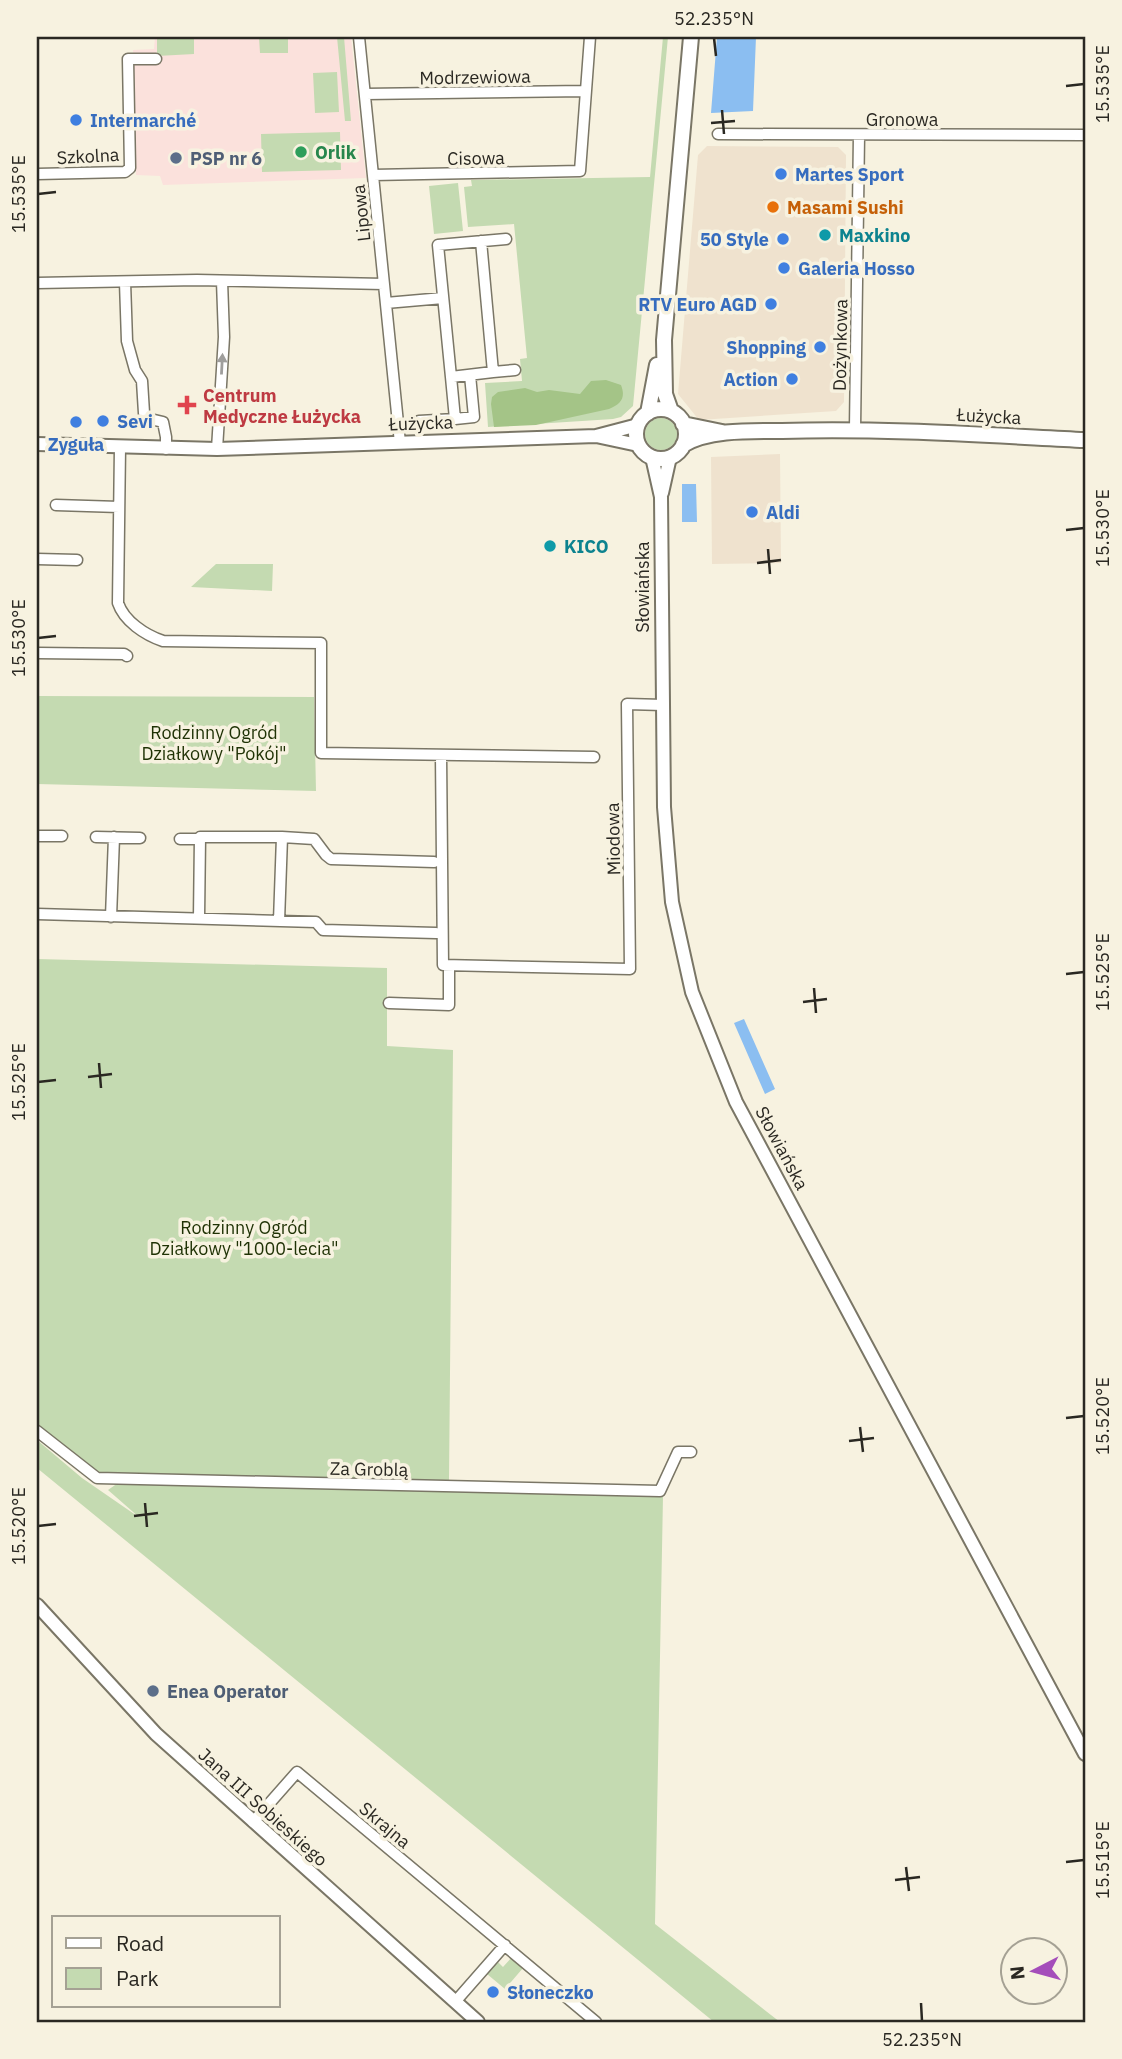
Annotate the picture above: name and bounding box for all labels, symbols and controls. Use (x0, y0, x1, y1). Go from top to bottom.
text: 52.235°N (674, 7, 754, 30)
text: 15.535°E (1091, 45, 1114, 123)
street label: Modrzewiowa (419, 65, 531, 89)
street label: Gronowa (866, 108, 939, 131)
place label: Intermarché (90, 109, 196, 132)
marker: Intermarché (68, 112, 84, 128)
place label: Orlik (315, 141, 357, 164)
street label: Szkolna (56, 143, 120, 169)
marker: Orlik (293, 144, 309, 160)
street label: Cisowa (447, 146, 505, 170)
place label: PSP nr 6 (190, 147, 262, 170)
marker: PSP nr 6 (168, 150, 184, 166)
text: 15.535°E (7, 155, 30, 233)
place label: Martes Sport (795, 163, 904, 186)
marker: Martes Sport (773, 166, 789, 182)
street label: Lipowa (347, 183, 375, 243)
place label: Masami Sushi (787, 196, 904, 219)
marker: Masami Sushi (765, 199, 781, 215)
place label: Maxkino (839, 224, 910, 247)
marker: Maxkino (817, 227, 833, 243)
place label: 50 Style (700, 228, 769, 251)
marker: 50 Style (775, 231, 791, 247)
place label: Galeria Hosso (798, 257, 915, 280)
marker: Galeria Hosso (776, 260, 792, 276)
place label: RTV Euro AGD (638, 293, 757, 316)
marker: RTV Euro AGD (763, 296, 779, 312)
street label: Dożynkowa (828, 298, 852, 391)
place label: Shopping (726, 336, 806, 359)
marker: Shopping (812, 339, 828, 355)
one-way arrow (217, 353, 228, 375)
place label: Action (723, 368, 778, 391)
marker: Action (784, 371, 800, 387)
place label: Centrum Medyczne Łużycka (203, 384, 361, 428)
marker: Centrum Medyczne Łużycka (177, 395, 197, 415)
street label: Łużycka (955, 403, 1022, 429)
place label: Sevi (117, 410, 153, 433)
street label: Łużycka (387, 410, 454, 436)
marker: Sevi (95, 413, 111, 429)
marker: Zyguła (68, 414, 84, 430)
place label: Zyguła (48, 433, 104, 456)
text: 15.530°E (1091, 489, 1114, 567)
place label: Aldi (766, 501, 800, 524)
marker: Aldi (744, 504, 760, 520)
place label: KICO (564, 535, 609, 558)
marker: KICO (542, 538, 558, 554)
street label: Słowiańska (631, 541, 654, 633)
text: 15.530°E (7, 599, 30, 677)
park label: Rodzinny Ogród Działkowy "Pokój" (141, 721, 287, 765)
street label: Miodowa (601, 802, 625, 876)
text: 15.525°E (1091, 933, 1114, 1011)
text: 15.525°E (7, 1043, 30, 1121)
street label: Słowiańska (750, 1102, 814, 1194)
park label: Rodzinny Ogród Działkowy "1000-lecia" (150, 1216, 338, 1260)
text: 15.520°E (1091, 1377, 1114, 1455)
street label: Za Groblą (330, 1457, 409, 1481)
text: 15.520°E (7, 1487, 30, 1565)
place label: Enea Operator (167, 1680, 289, 1703)
marker: Enea Operator (145, 1683, 161, 1699)
street label: Jana III Sobieskiego (194, 1743, 332, 1871)
street label: Skrajna (354, 1797, 416, 1853)
text: 15.515°E (1091, 1821, 1114, 1899)
legend (52, 1916, 280, 2007)
text: Road (116, 1929, 164, 1957)
north arrow (1000, 1937, 1070, 2007)
text: Park (116, 1964, 159, 1992)
text: N (1004, 1965, 1030, 1981)
place label: Słoneczko (507, 1981, 594, 2004)
marker: Słoneczko (485, 1984, 501, 2000)
text: 52.235°N (882, 2028, 962, 2051)

